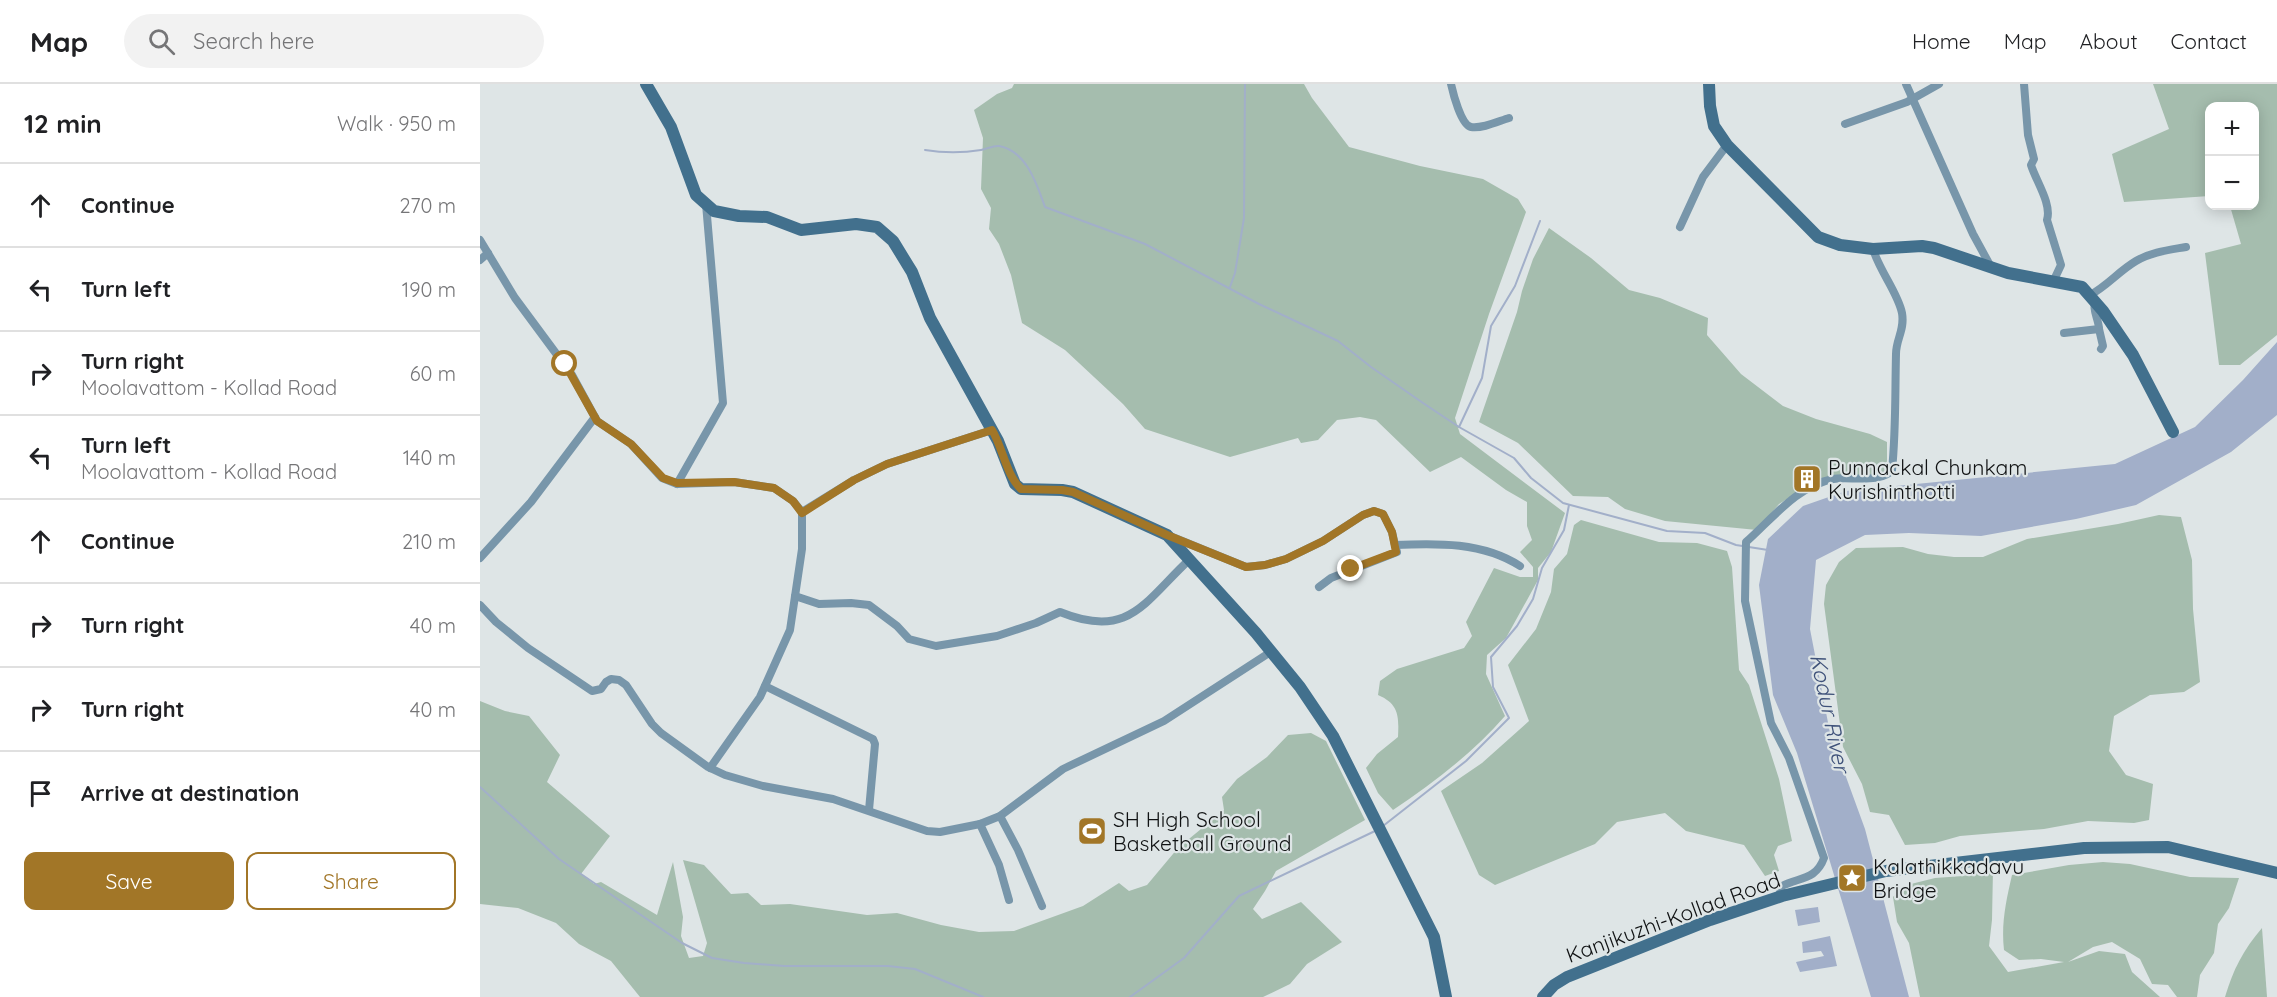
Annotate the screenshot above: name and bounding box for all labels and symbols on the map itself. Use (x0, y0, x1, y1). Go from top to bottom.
route start (551, 350, 577, 376)
place label: Punnackal Chunkam Kurishinthotti (1828, 454, 2027, 504)
building icon: Punnackal Chunkam Kurishinthotti (1791, 463, 1823, 495)
route end (1337, 555, 1363, 581)
water label: Kodur River (1804, 651, 1857, 777)
place label: SH High School Basketball Ground (1113, 806, 1292, 856)
sports icon: SH High School Basketball Ground (1076, 815, 1108, 847)
place label: Kalathikkadavu Bridge (1873, 853, 2024, 903)
place icon: Kalathikkadavu Bridge (1836, 862, 1868, 894)
street label: Kanjikuzhi-Kollad Road (1562, 866, 1784, 968)

